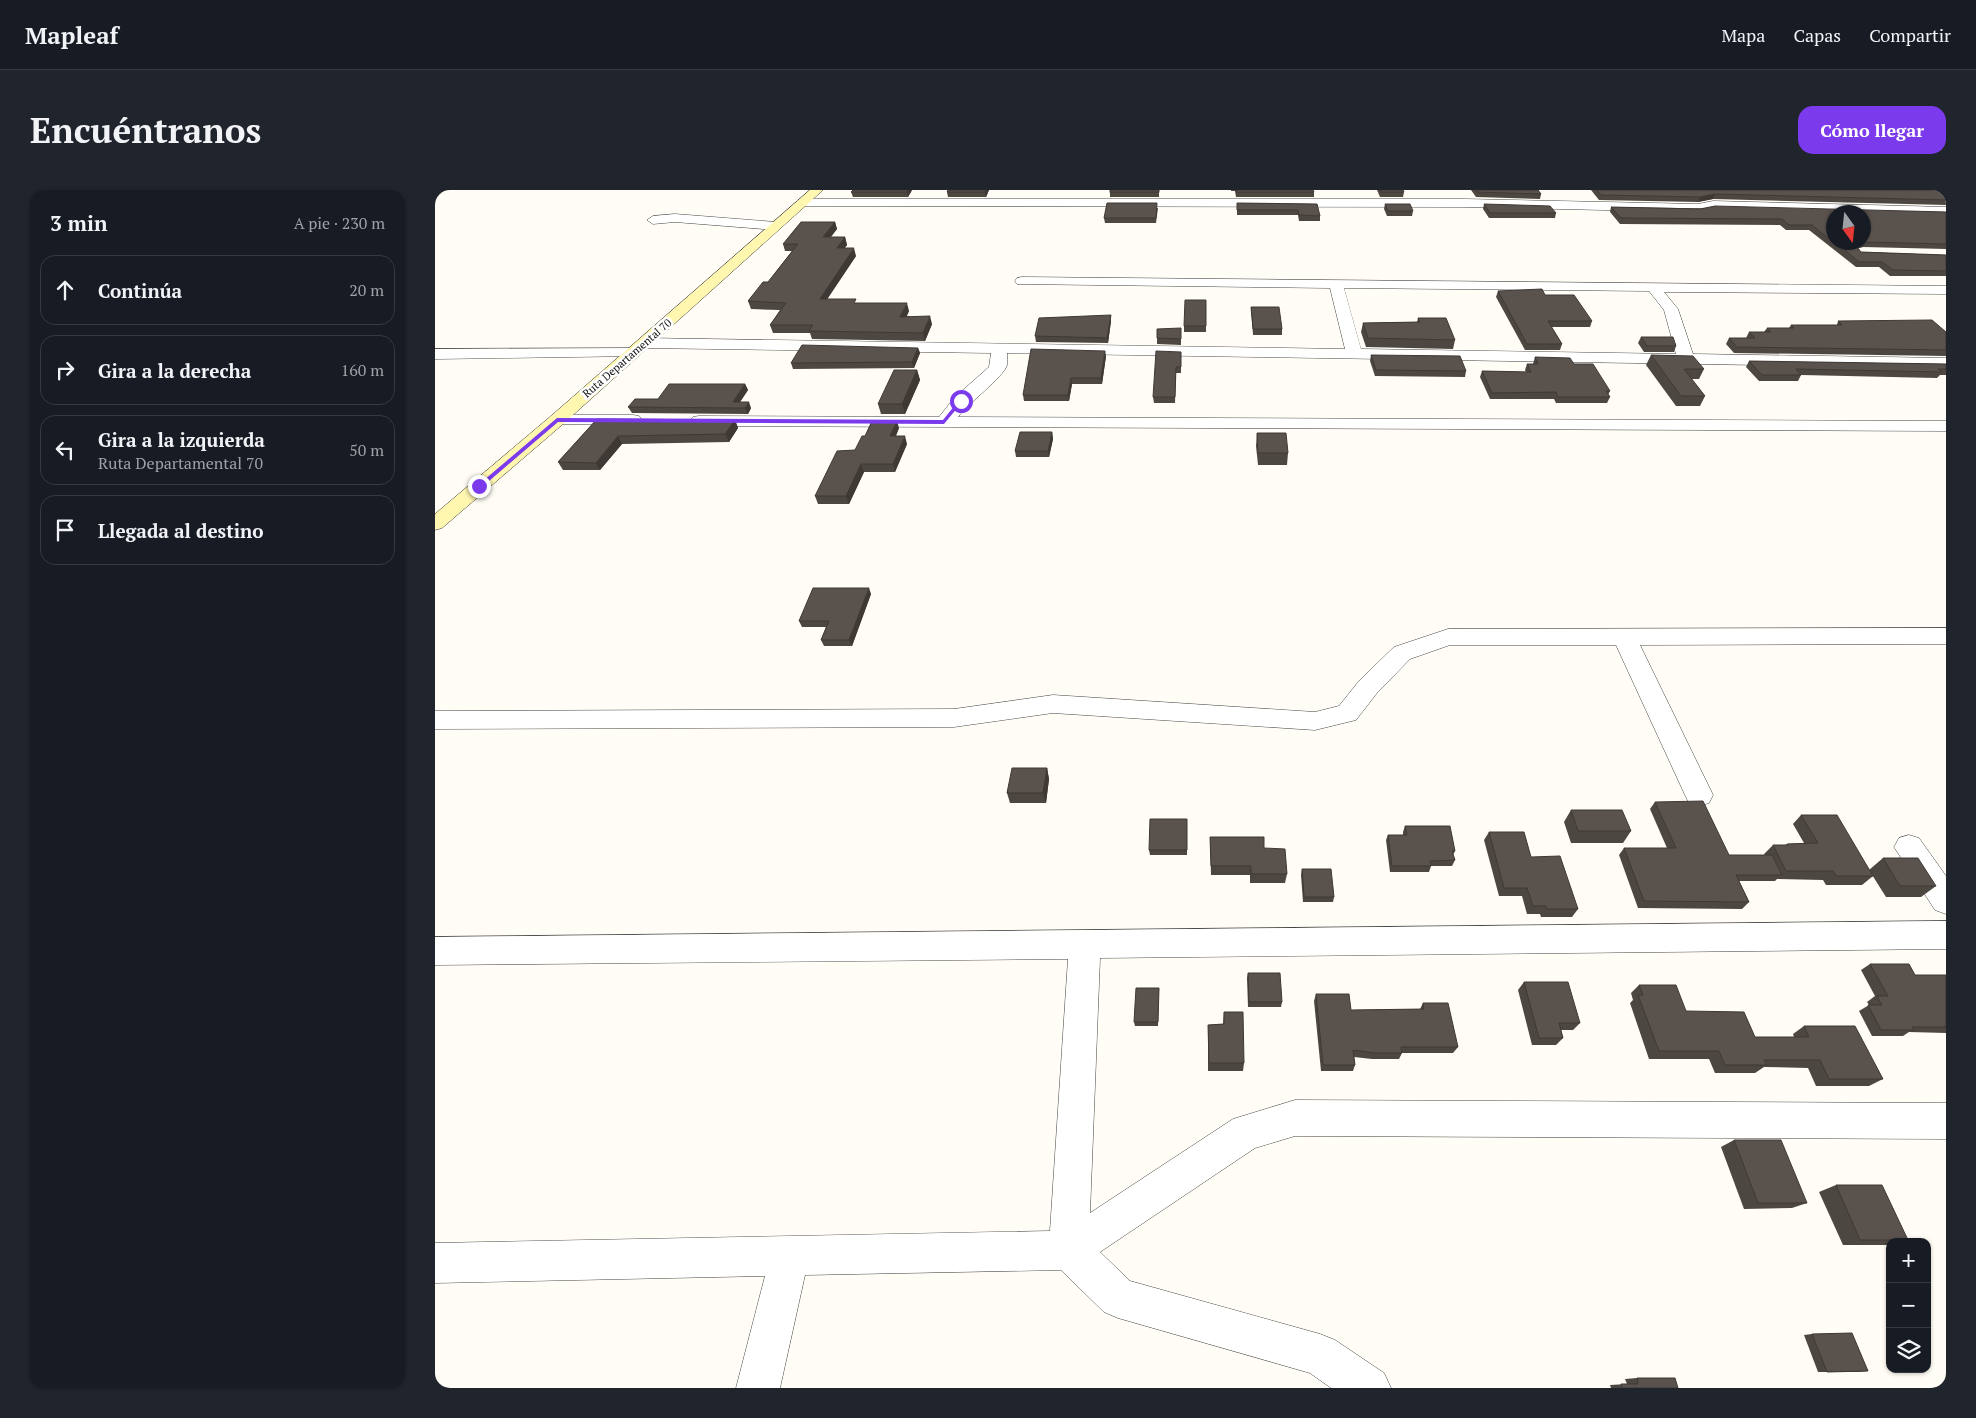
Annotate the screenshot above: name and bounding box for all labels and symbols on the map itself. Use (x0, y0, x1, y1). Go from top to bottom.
north arrow (1826, 205, 1871, 250)
street label: Ruta Departamental 70 (580, 315, 675, 401)
route start (950, 390, 973, 413)
route end (468, 475, 491, 498)

